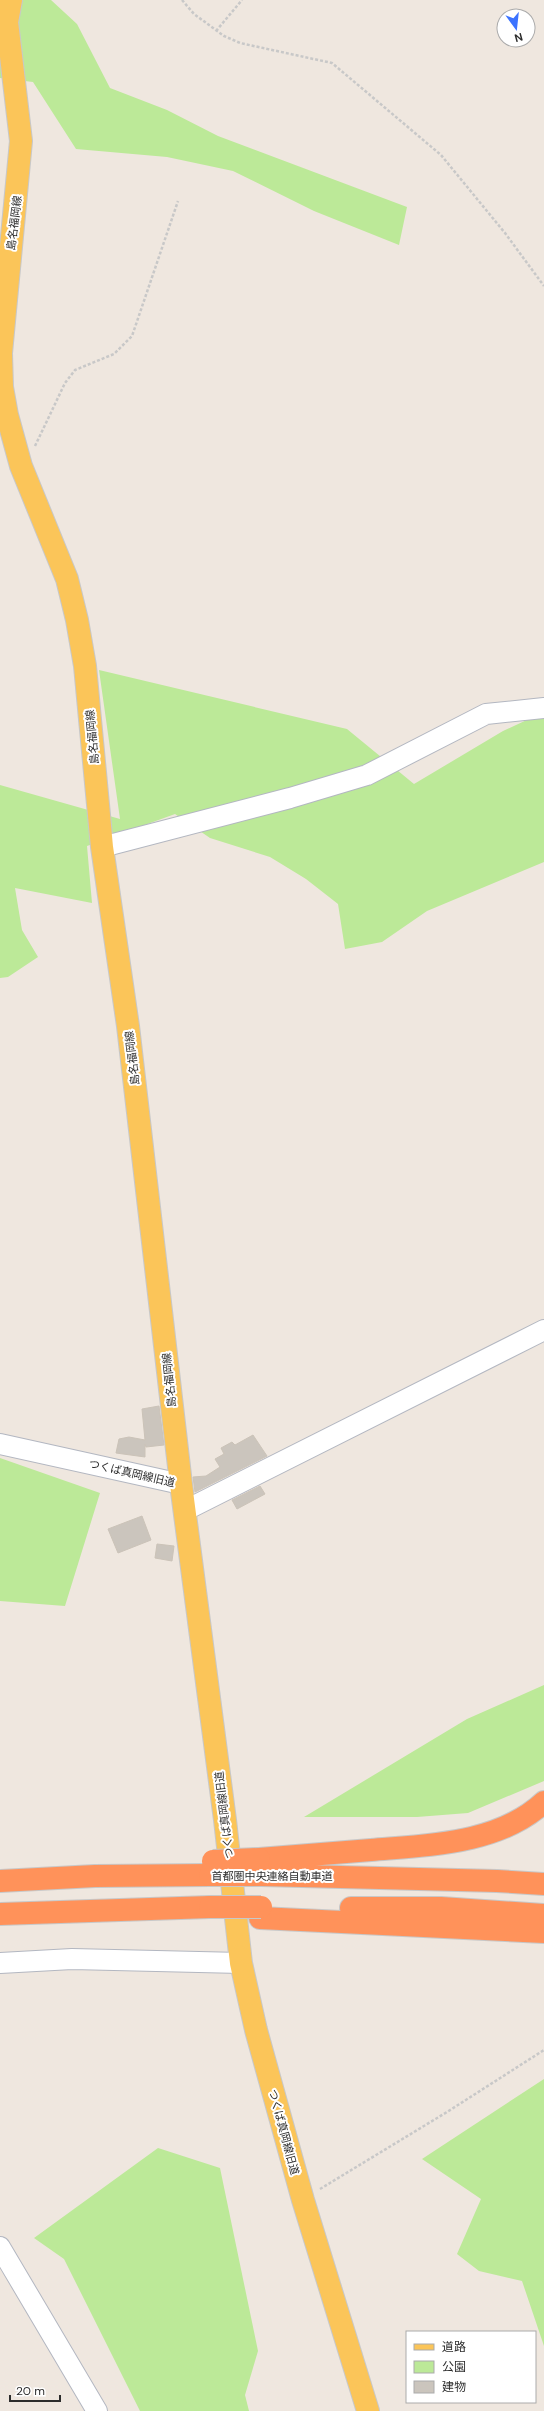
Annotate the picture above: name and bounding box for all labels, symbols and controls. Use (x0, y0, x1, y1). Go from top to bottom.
north arrow (496, 8, 536, 48)
text: N (513, 30, 524, 45)
street label: 島名福岡線 (4, 195, 24, 251)
street label: 島名福岡線 (83, 709, 101, 765)
street label: 島名福岡線 (122, 1030, 142, 1086)
street label: 島名福岡線 (159, 1352, 179, 1408)
street label: つくば真岡線旧道 (88, 1456, 176, 1490)
street label: つくば真岡線旧道 (212, 1770, 236, 1860)
street label: 首都圏中央連絡自動車道 (212, 1869, 333, 1883)
street label: つくば真岡線旧道 (266, 2088, 302, 2176)
legend (406, 2331, 536, 2403)
text: 道路 (442, 2339, 466, 2355)
text: 公園 (442, 2359, 466, 2375)
scale bar (10, 2377, 60, 2403)
text: 建物 (442, 2379, 466, 2395)
text: 20 m (16, 2383, 45, 2399)

